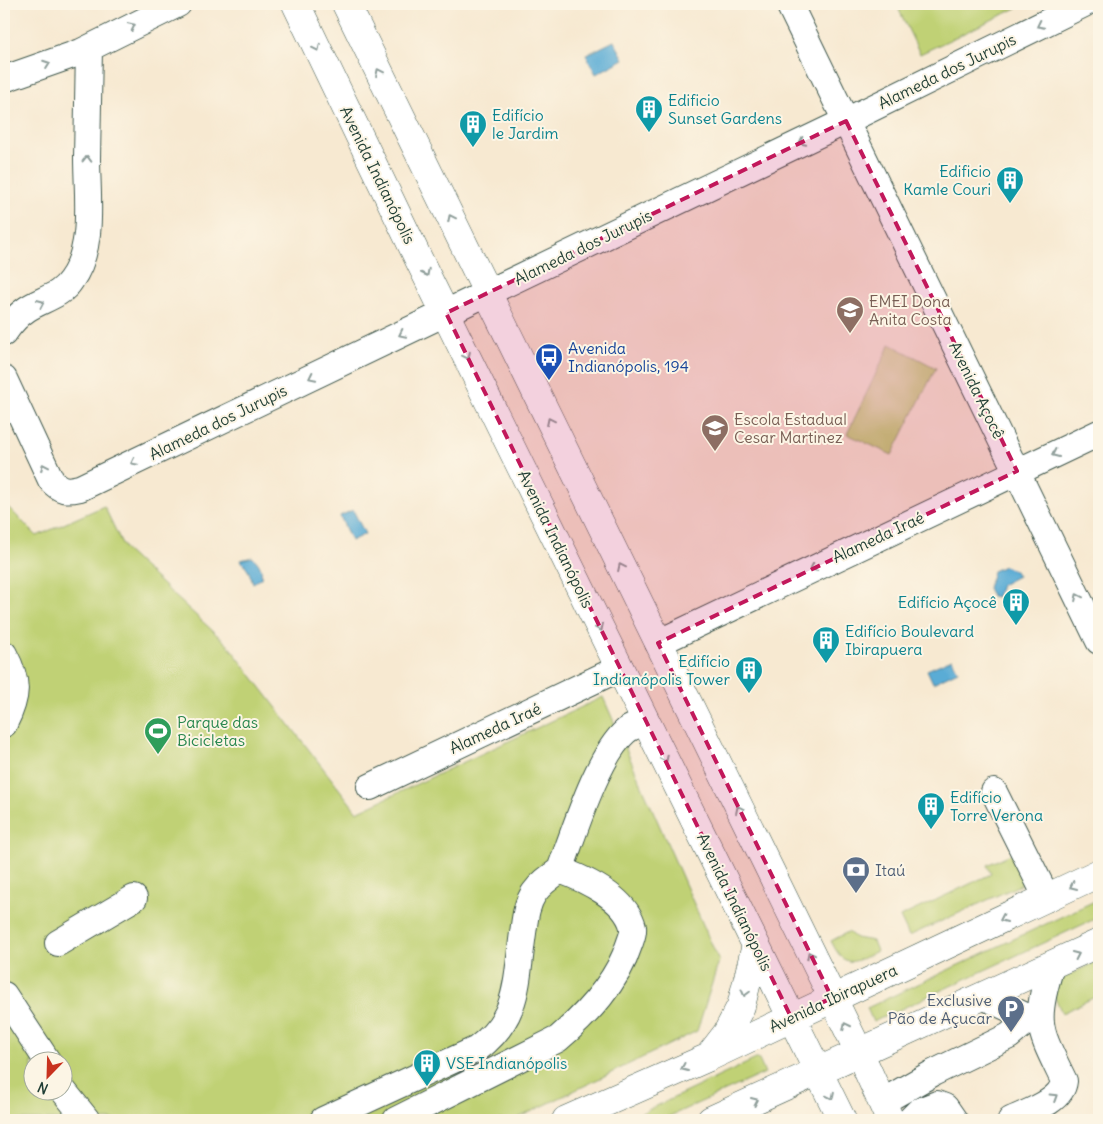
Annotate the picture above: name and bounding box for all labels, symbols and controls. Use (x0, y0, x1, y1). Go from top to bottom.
one-way arrow (1036, 19, 1045, 29)
one-way arrow (127, 22, 136, 32)
street label: Alameda dos Jurupis (875, 29, 1019, 113)
one-way arrow (311, 43, 321, 52)
one-way arrow (42, 60, 50, 70)
one-way arrow (376, 68, 386, 77)
place label: Edificio Sunset Gardens (668, 90, 782, 128)
building icon: Edificio Sunset Gardens (634, 94, 664, 133)
street label: Avenida Indianópolis (336, 103, 420, 247)
place label: Edifício le Jardim (492, 105, 559, 143)
building icon: Edifício le Jardim (458, 109, 488, 148)
one-way arrow (798, 136, 807, 146)
one-way arrow (82, 155, 92, 162)
place label: Edificio Kamle Couri (903, 161, 991, 199)
building icon: Edificio Kamle Couri (995, 165, 1025, 204)
street label: Alameda dos Jurupis (511, 205, 655, 289)
one-way arrow (447, 214, 457, 223)
one-way arrow (420, 268, 430, 277)
place label: EMEI Dona Anita Costa (869, 291, 952, 329)
school or university icon: EMEI Dona Anita Costa (835, 295, 865, 334)
one-way arrow (36, 298, 45, 309)
one-way arrow (398, 328, 407, 338)
place label: Avenida Indianópolis, 194 (568, 338, 689, 376)
street label: Avenida Açocê (945, 338, 1009, 442)
bus stop icon: Avenida Indianópolis, 194 (534, 342, 564, 381)
one-way arrow (461, 351, 471, 360)
one-way arrow (308, 371, 317, 381)
street label: Alameda dos Jurupis (146, 380, 290, 464)
place label: Escola Estadual Cesar Martinez (734, 409, 847, 447)
school or university icon: Escola Estadual Cesar Martinez (700, 413, 730, 452)
one-way arrow (546, 417, 556, 426)
one-way arrow (1051, 447, 1060, 458)
one-way arrow (130, 456, 139, 467)
one-way arrow (40, 463, 51, 472)
street label: Avenida Indianópolis (514, 467, 598, 611)
street label: Alameda Iraé (829, 507, 927, 567)
one-way arrow (809, 561, 818, 572)
one-way arrow (617, 563, 628, 572)
building icon: Edifício Açocê (1001, 587, 1031, 626)
place label: Edifício Açocê (898, 592, 997, 612)
one-way arrow (1074, 594, 1084, 603)
place label: Edifício Boulevard Ibirapuera (845, 621, 974, 659)
one-way arrow (594, 623, 604, 632)
building icon: Edifício Boulevard Ibirapuera (811, 625, 841, 664)
place label: Edifício Indianópolis Tower (593, 651, 730, 689)
building icon: Edifício Indianópolis Tower (734, 655, 764, 694)
street label: Alameda Iraé (446, 698, 544, 758)
place label: Parque das Bicicletas (177, 712, 258, 750)
sports icon: Parque das Bicicletas (143, 716, 173, 755)
one-way arrow (659, 754, 669, 763)
place label: Edifício Torre Verona (950, 787, 1043, 825)
building icon: Edifício Torre Verona (916, 791, 946, 830)
one-way arrow (735, 805, 745, 814)
street label: Avenida Indianópolis (693, 830, 777, 974)
bank icon: Itaú (841, 855, 871, 894)
place label: Itaú (875, 860, 905, 880)
one-way arrow (1069, 879, 1078, 890)
one-way arrow (999, 912, 1008, 923)
one-way arrow (1071, 950, 1080, 961)
one-way arrow (806, 951, 816, 960)
street label: Avenida Ibirapuera (766, 960, 900, 1036)
one-way arrow (740, 988, 751, 997)
place label: Exclusive Pão de Açucar (888, 990, 992, 1028)
parking icon: Exclusive Pão de Açucar (996, 994, 1026, 1033)
one-way arrow (842, 1022, 852, 1031)
building icon: VSE Indianópolis (412, 1048, 442, 1087)
north arrow (22, 1052, 72, 1102)
place label: VSE Indianópolis (446, 1053, 567, 1073)
one-way arrow (680, 1062, 689, 1073)
text: N (35, 1078, 51, 1098)
one-way arrow (824, 1091, 835, 1100)
one-way arrow (1048, 1094, 1057, 1103)
one-way arrow (750, 1096, 759, 1107)

